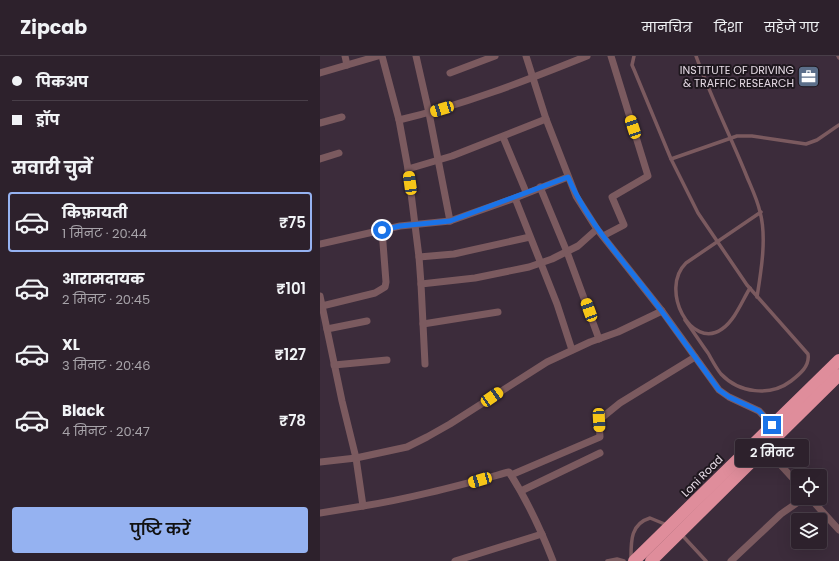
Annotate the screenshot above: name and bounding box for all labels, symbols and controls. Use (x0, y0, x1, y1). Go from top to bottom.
text: Zipcab (20, 14, 87, 41)
text: मानचित्र (642, 17, 692, 37)
text: दिशा (714, 17, 742, 37)
text: सहेजे गए (764, 17, 819, 37)
place label: INSTITUTE OF DRIVING & TRAFFIC RESEARCH (680, 62, 794, 91)
office icon: INSTITUTE OF DRIVING & TRAFFIC RESEARCH (796, 63, 822, 89)
text: पिकअप (36, 71, 88, 92)
car (429, 100, 455, 118)
text: ड्रॉप (36, 109, 59, 130)
car (624, 114, 642, 140)
text: सवारी चुनें (12, 155, 92, 180)
car (402, 170, 418, 196)
text: किफ़ायती (62, 202, 128, 223)
icon: car (14, 204, 50, 240)
text: ₹75 (279, 212, 306, 233)
route start (373, 221, 391, 239)
text: 1 मिनट · 20:44 (62, 224, 147, 243)
text: आरामदायक (62, 268, 145, 289)
icon: car (14, 270, 50, 306)
text: ₹101 (276, 278, 306, 299)
text: 2 मिनट · 20:45 (62, 290, 150, 309)
car (579, 297, 599, 323)
text: XL (62, 334, 80, 355)
icon: car (14, 336, 50, 372)
text: ₹127 (275, 344, 306, 365)
text: 3 मिनट · 20:46 (62, 356, 150, 375)
car (479, 385, 505, 409)
text: Black (62, 400, 105, 421)
icon: car (14, 402, 50, 438)
car (592, 408, 606, 432)
text: ₹78 (279, 410, 306, 431)
route end (763, 416, 781, 434)
text: 4 मिनट · 20:47 (62, 422, 150, 441)
callout: 2 मिनट (735, 439, 809, 467)
text: 2 मिनट (750, 443, 794, 462)
street label: Loni Road (678, 452, 726, 500)
map controls (791, 469, 827, 549)
button: locate (791, 469, 827, 505)
car (467, 471, 493, 489)
button: पुष्टि करें (12, 507, 308, 553)
button: layers (791, 513, 827, 549)

